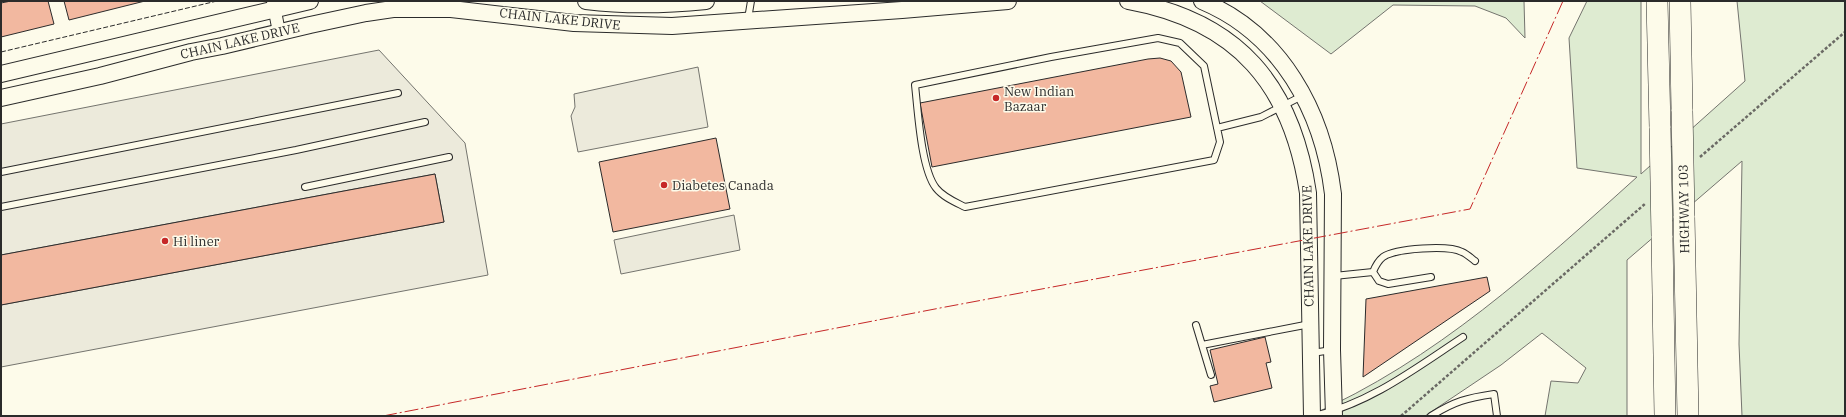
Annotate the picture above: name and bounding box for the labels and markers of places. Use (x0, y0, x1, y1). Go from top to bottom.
place label: New Indian Bazaar (1004, 83, 1074, 115)
marker: New Indian Bazaar (991, 93, 1001, 103)
place label: Diabetes Canada (672, 177, 774, 194)
marker: Diabetes Canada (659, 180, 669, 190)
place label: Hi liner (173, 233, 220, 250)
marker: Hi liner (160, 236, 170, 246)

